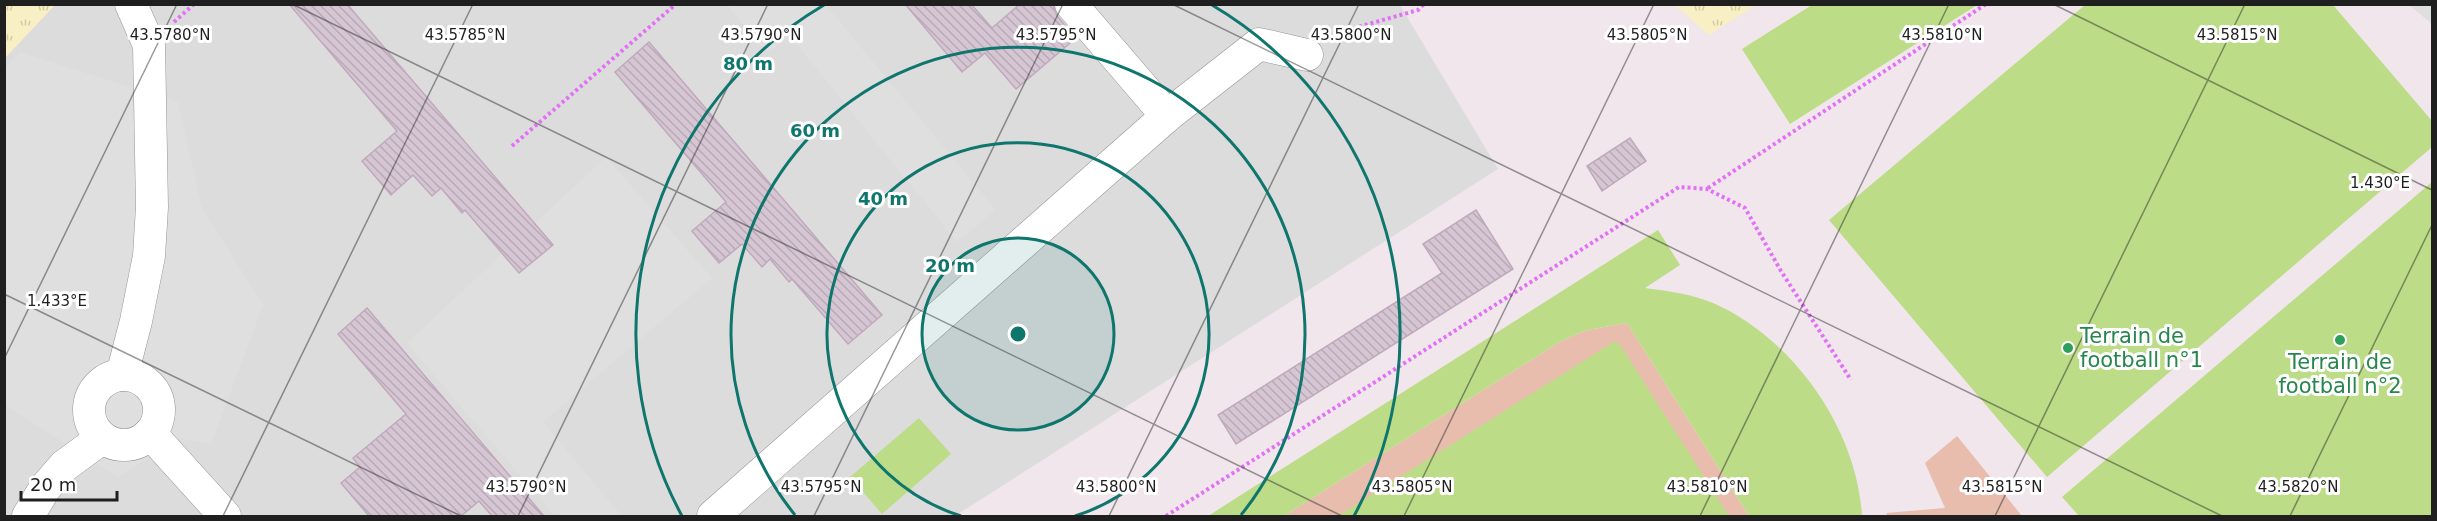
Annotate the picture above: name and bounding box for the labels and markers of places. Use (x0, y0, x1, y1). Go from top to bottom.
centre of rings (1008, 324, 1028, 344)
place label: Terrain de football n°1 (2079, 324, 2203, 372)
marker: Terrain de football n°2 (2333, 333, 2347, 347)
marker: Terrain de football n°1 (2061, 341, 2075, 355)
place label: Terrain de football n°2 (2278, 350, 2402, 398)

